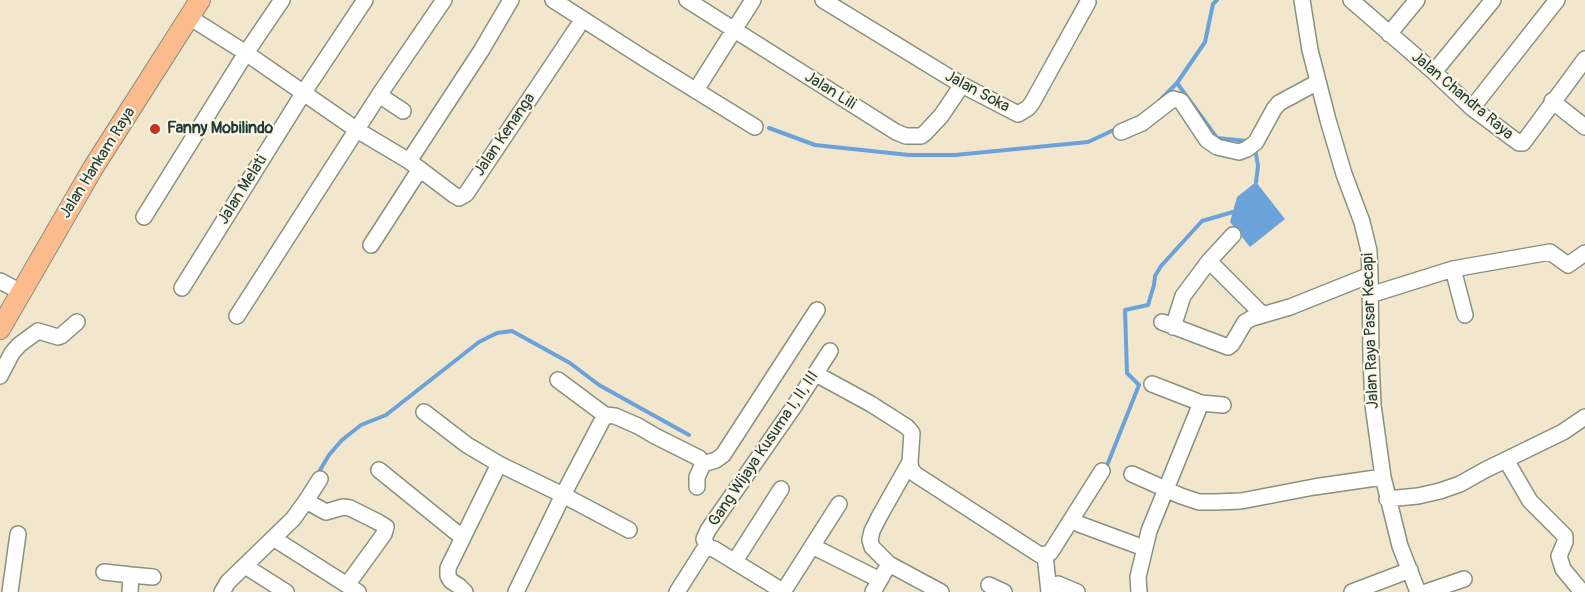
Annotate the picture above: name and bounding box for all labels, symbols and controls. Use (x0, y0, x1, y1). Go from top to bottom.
street label: Jalan Chandra Raya (1407, 48, 1517, 144)
street label: Jalan Soka (941, 67, 1013, 117)
street label: Jalan Lili (801, 68, 859, 114)
street label: Jalan Kenanga (470, 90, 540, 180)
street label: Jalan Hankam Raya (56, 104, 140, 222)
place label: Fanny Mobilindo (167, 119, 273, 139)
marker: Fanny Mobilindo (148, 122, 162, 136)
street label: Jalan Melati (214, 152, 272, 228)
street label: Jalan Raya Pasar Kecapi (1359, 253, 1383, 409)
street label: Gang Wijaya Kusuma I, II, III (705, 368, 823, 530)

